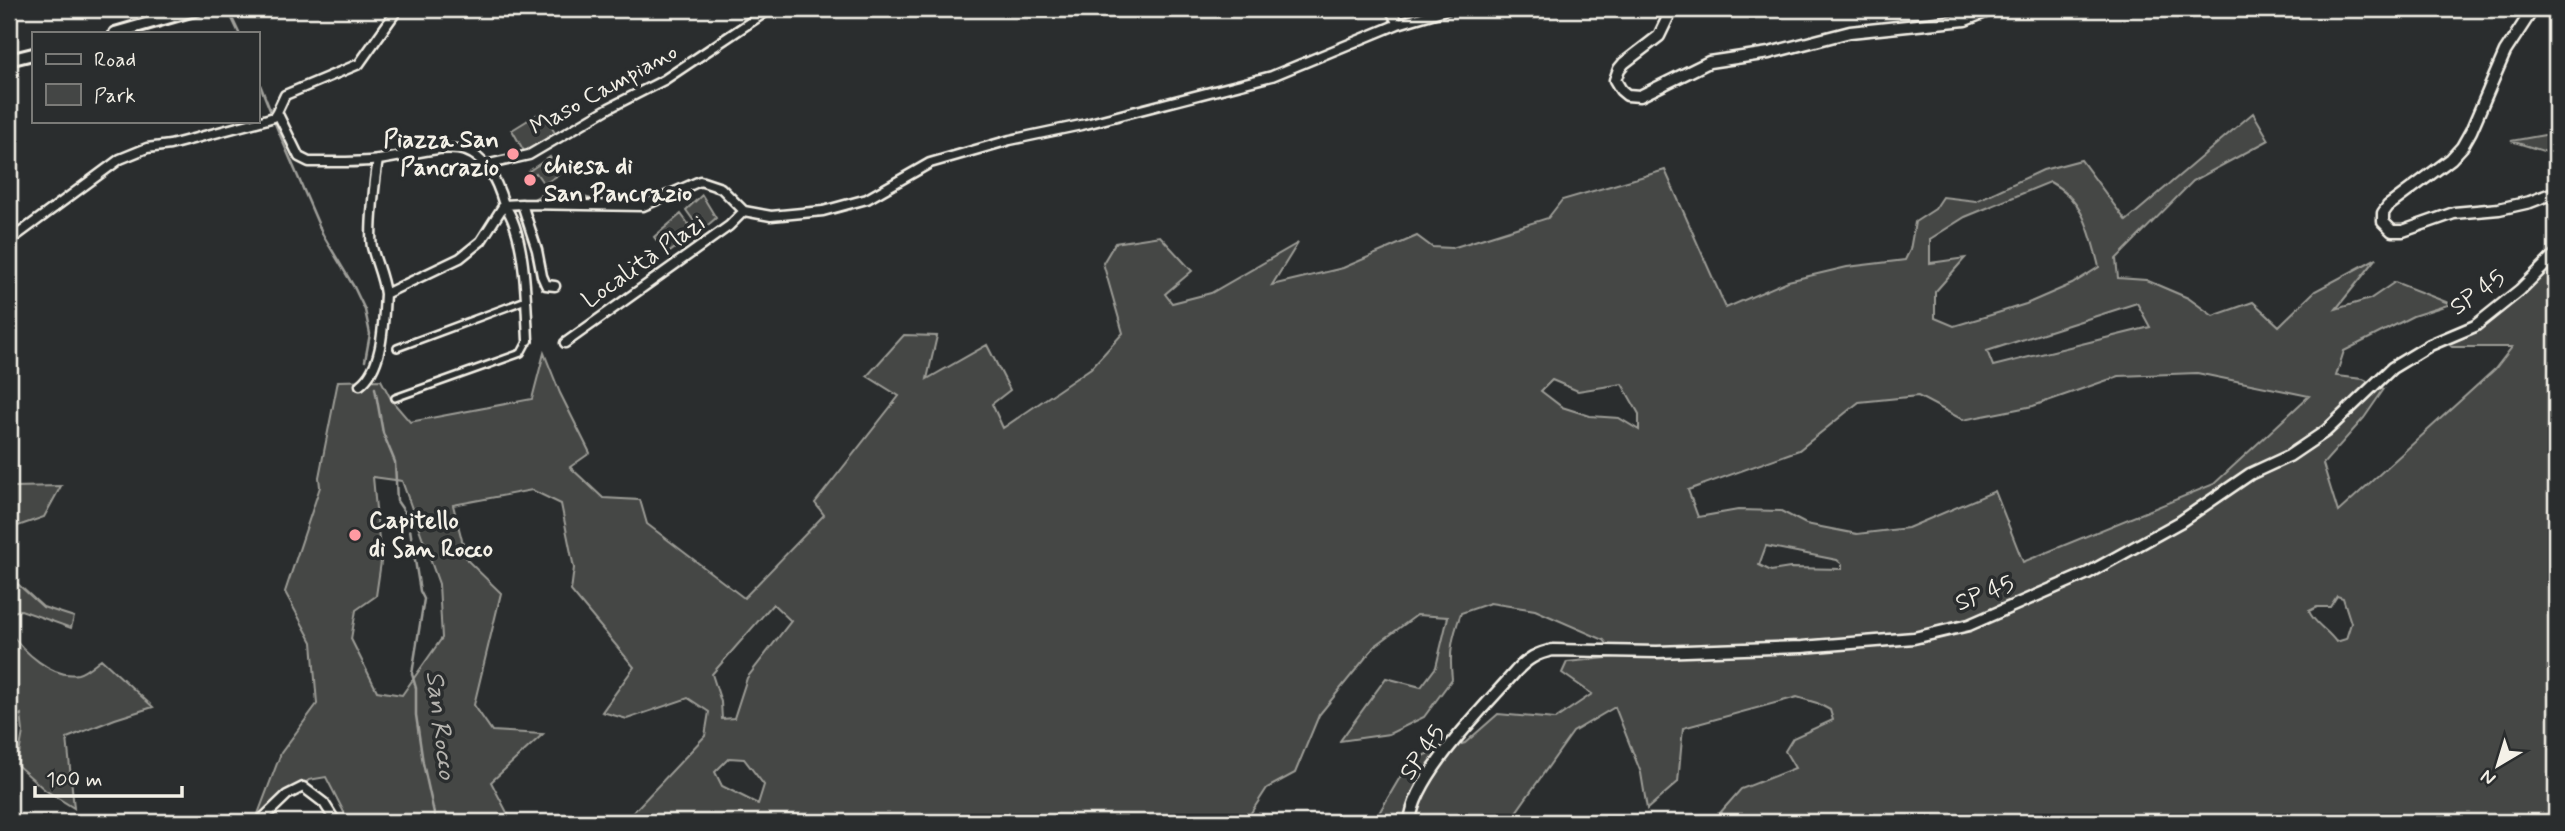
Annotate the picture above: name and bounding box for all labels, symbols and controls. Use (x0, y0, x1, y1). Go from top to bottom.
legend (32, 32, 259, 122)
street label: Maso Campiano (525, 37, 683, 143)
text: Road (94, 46, 136, 74)
text: Park (94, 82, 136, 110)
place label: Piazza San Pancrazio (383, 125, 499, 184)
marker: Piazza San Pancrazio (505, 146, 521, 162)
place label: chiesa di San Pancrazio (543, 151, 692, 210)
marker: chiesa di San Pancrazio (522, 172, 538, 188)
street label: Località Plazi (576, 208, 712, 316)
street label: SP 45 (2444, 263, 2512, 323)
place label: Capitello di San Rocco (369, 506, 493, 565)
marker: Capitello di San Rocco (347, 527, 363, 543)
street label: SP 45 (1951, 569, 2019, 619)
water label: San Rocco (416, 669, 464, 782)
street label: SP 45 (1393, 719, 1453, 787)
north arrow (2464, 730, 2534, 800)
scale bar (35, 754, 182, 798)
text: N (2476, 763, 2501, 791)
text: 100 m (46, 766, 102, 794)

